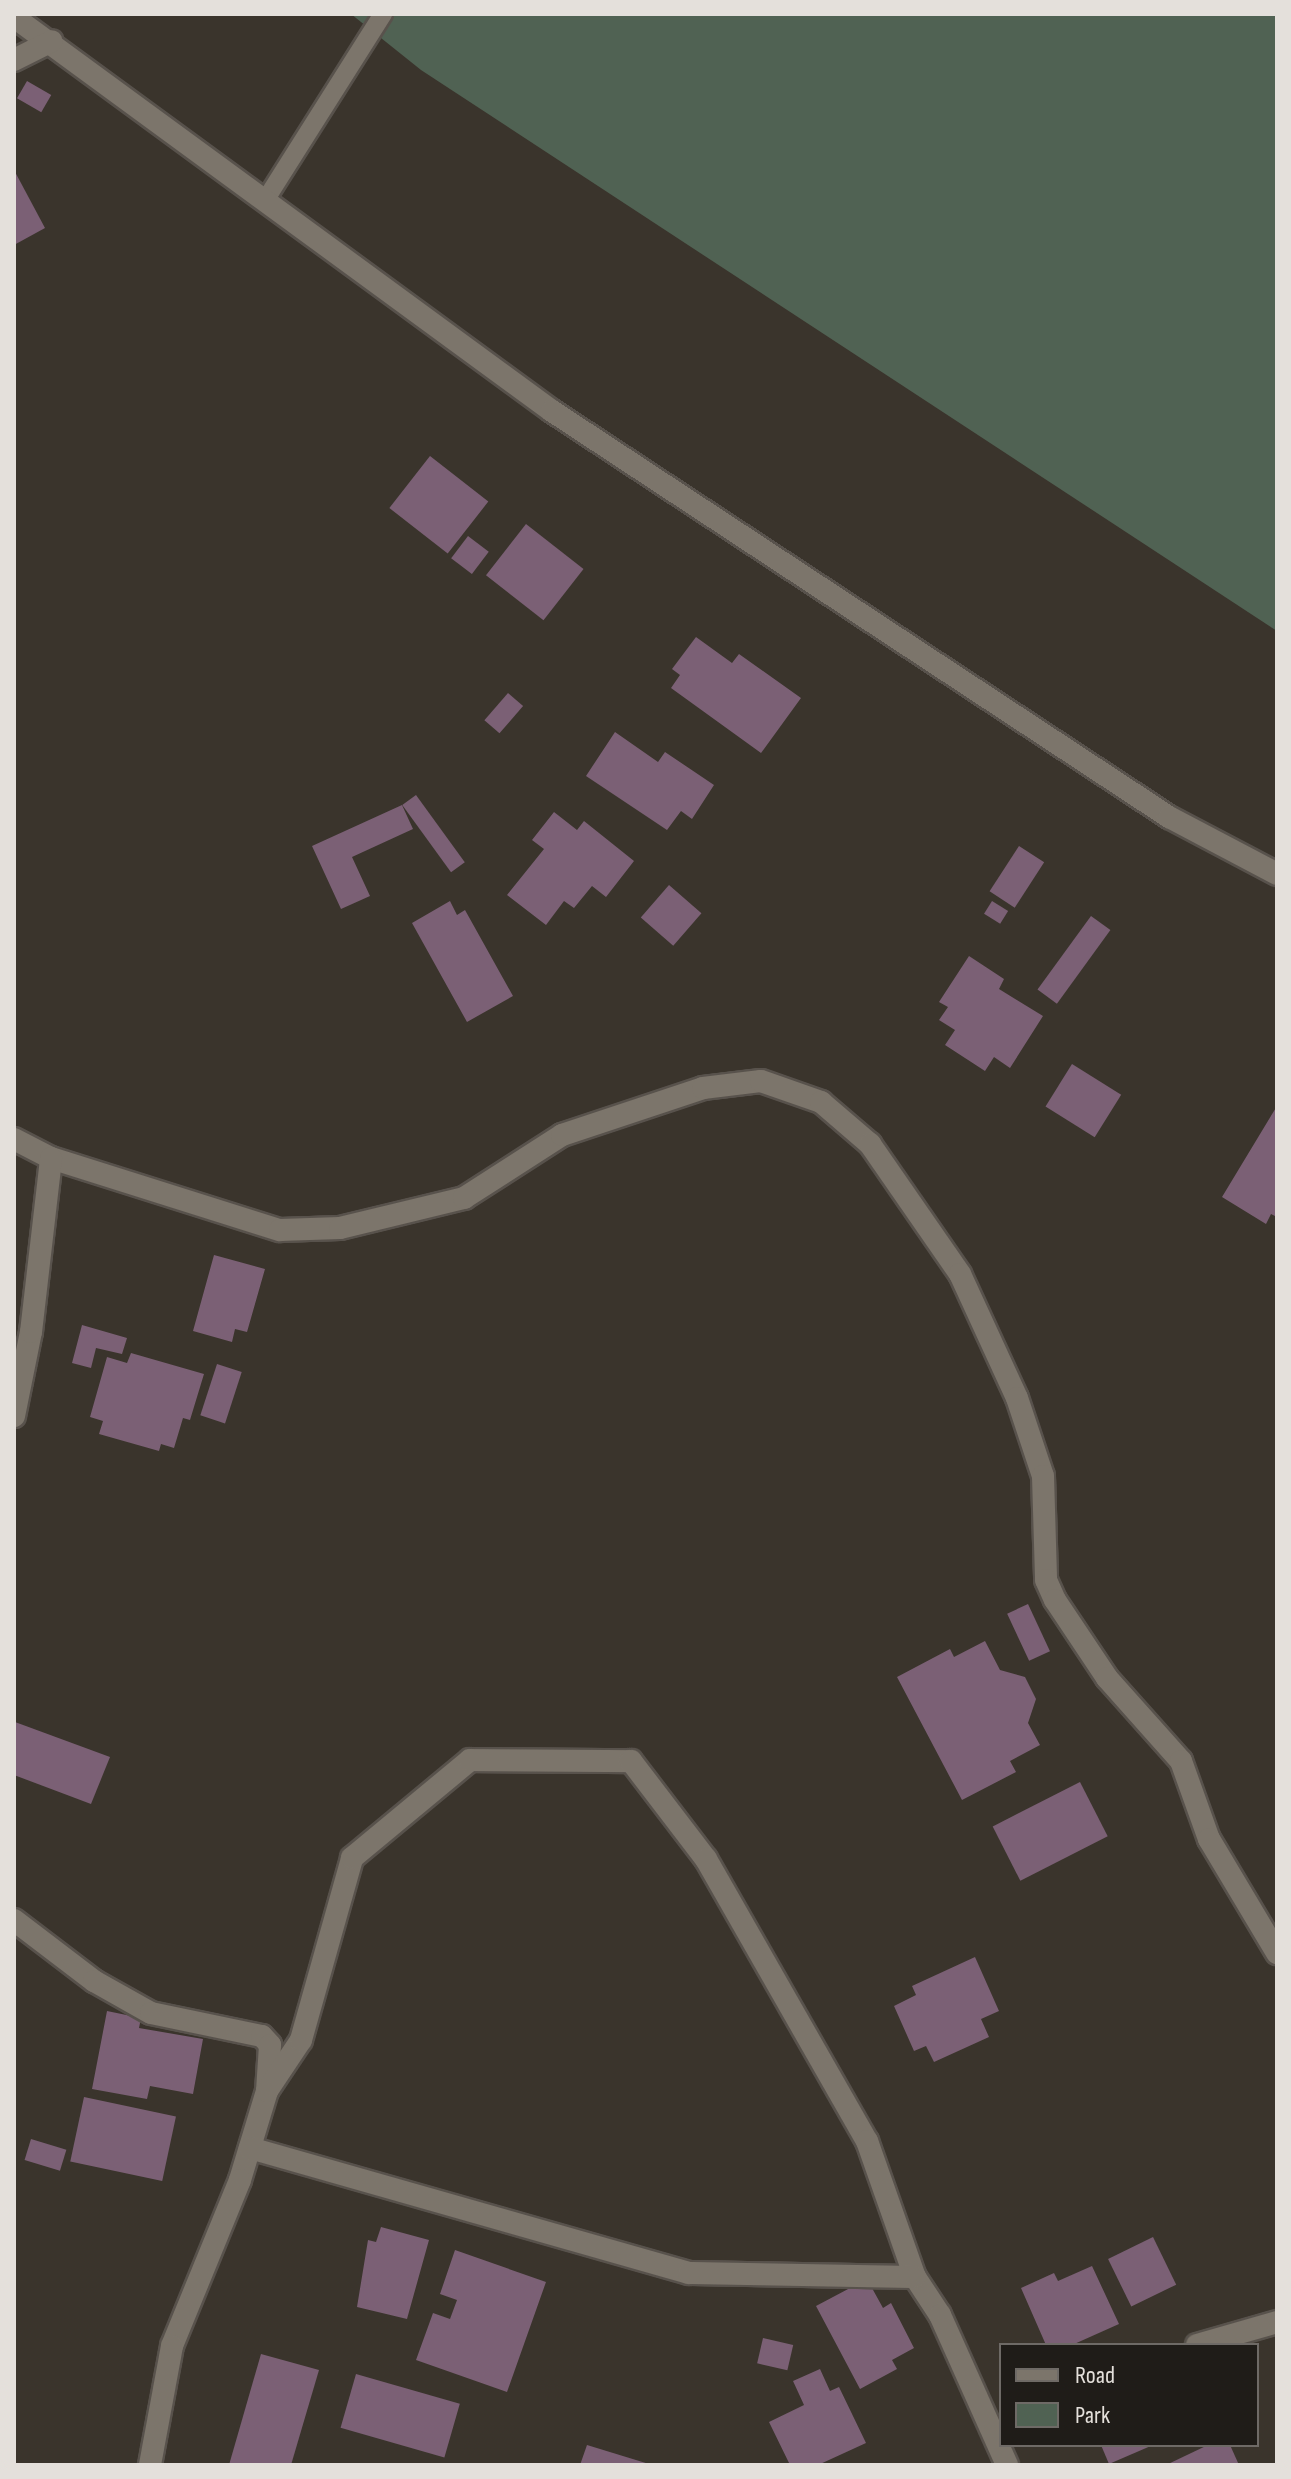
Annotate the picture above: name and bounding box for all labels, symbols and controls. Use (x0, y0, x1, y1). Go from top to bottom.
legend (999, 2343, 1259, 2447)
text: Road (1075, 2361, 1115, 2390)
text: Park (1075, 2401, 1110, 2430)

